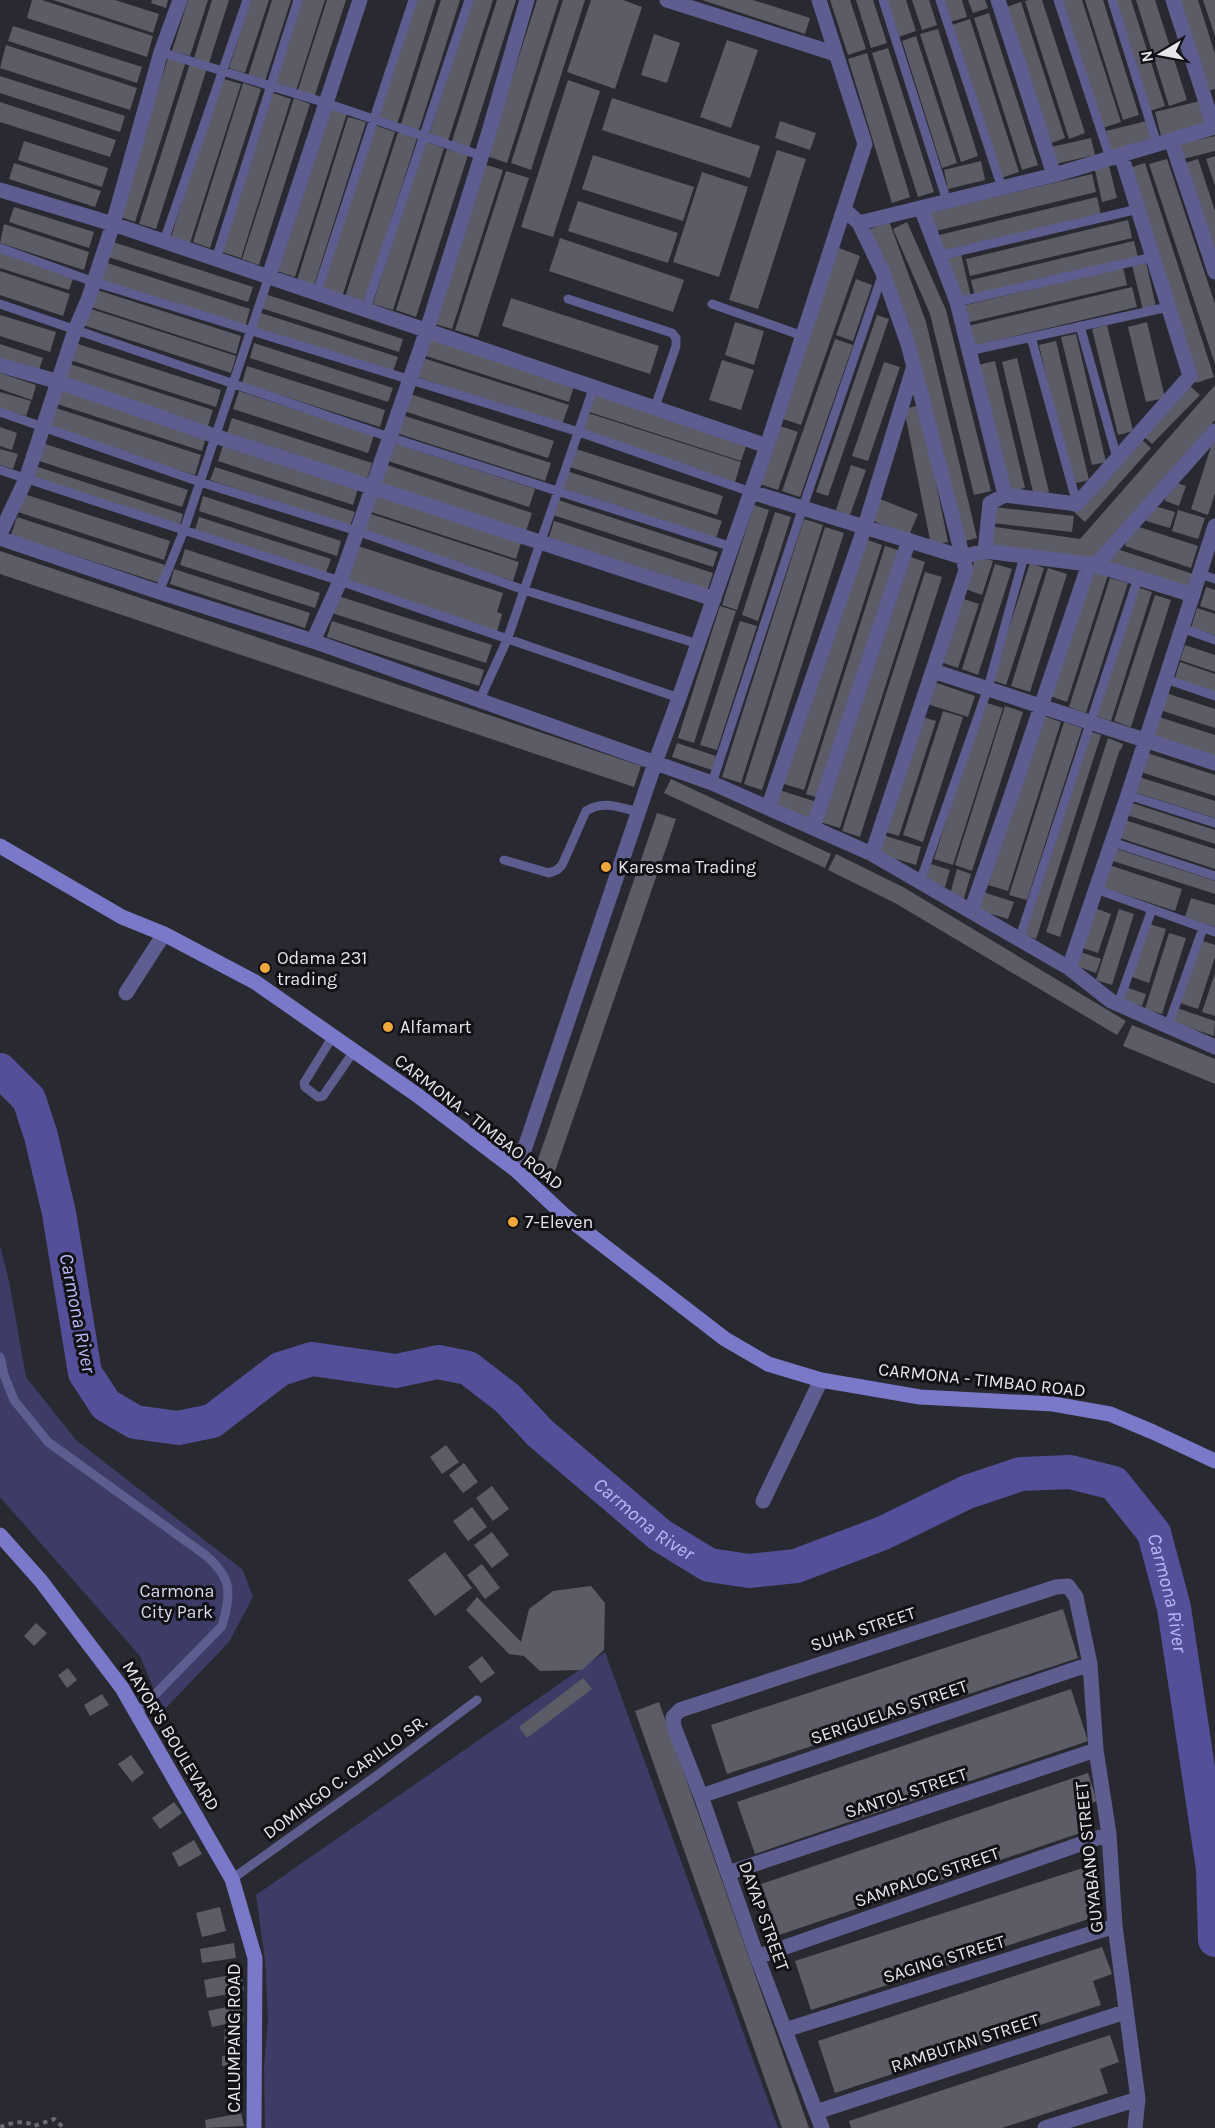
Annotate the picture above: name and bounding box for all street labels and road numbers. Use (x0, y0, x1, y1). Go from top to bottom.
street label: CARMONA - TIMBAO ROAD (390, 1049, 568, 1195)
street label: CARMONA - TIMBAO ROAD (877, 1358, 1087, 1402)
street label: SUHA STREET (808, 1602, 918, 1656)
street label: MAYOR'S BOULEVARD (118, 1657, 224, 1815)
street label: SERIGUELAS STREET (808, 1675, 970, 1749)
street label: DOMINGO C. CARILLO SR. (259, 1710, 431, 1844)
street label: SANTOL STREET (842, 1763, 970, 1823)
street label: GUYABANO STREET (1070, 1780, 1108, 1934)
street label: SAMPALOC STREET (852, 1842, 1002, 1912)
street label: DAYAP STREET (734, 1858, 794, 1974)
street label: SAGING STREET (880, 1930, 1008, 1988)
street label: CALUMPANG ROAD (223, 1963, 245, 2113)
street label: RAMBUTAN STREET (888, 2009, 1042, 2077)

